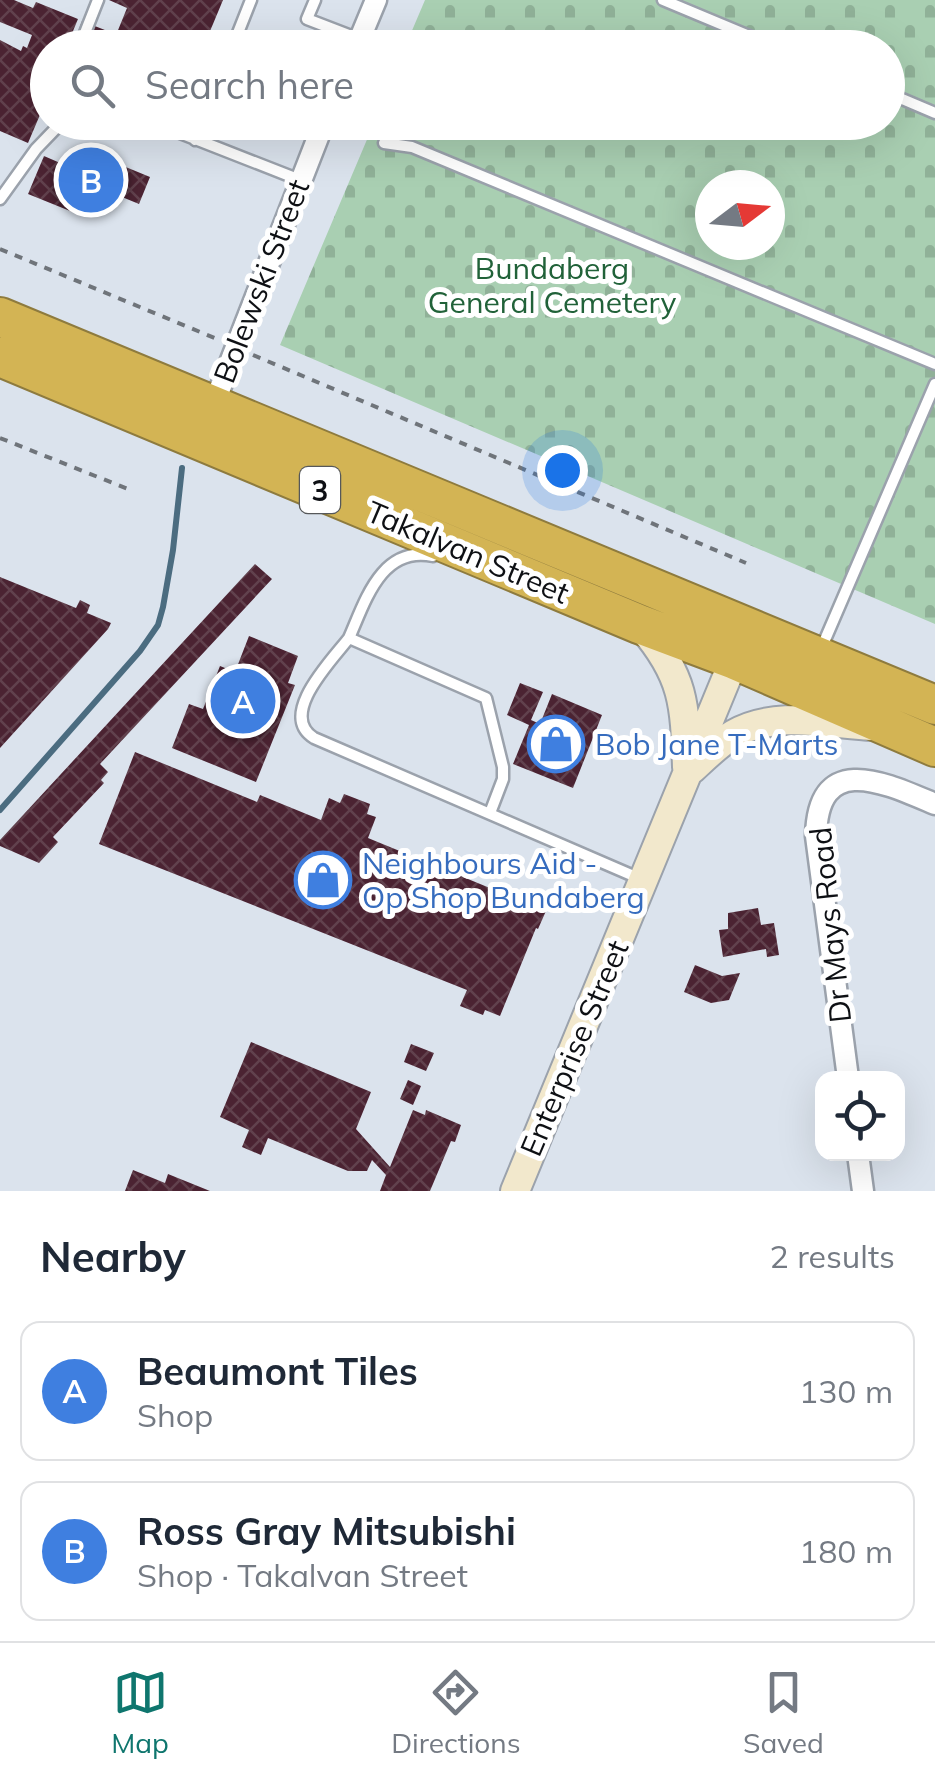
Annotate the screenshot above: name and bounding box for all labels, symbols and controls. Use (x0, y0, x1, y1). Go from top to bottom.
search box (30, 30, 905, 140)
icon: search (65, 58, 120, 113)
text: Search here (145, 61, 354, 109)
pin: B (58, 142, 124, 218)
north arrow (695, 170, 785, 260)
street label: Bolewski Street (205, 174, 317, 388)
park label: Bundaberg General Cemetery (428, 249, 676, 321)
your location (537, 445, 588, 496)
road number: 3 (300, 467, 340, 513)
street label: Takalvan Street (361, 492, 575, 612)
pin: A (210, 664, 276, 738)
shop icon: Bob Jane T-Marts (526, 714, 586, 774)
place label: Bob Jane T-Marts (595, 725, 838, 763)
street label: Dr Mays Road (801, 825, 859, 1025)
place label: Neighbours Aid - Op Shop Bundaberg (362, 844, 645, 916)
shop icon: Neighbours Aid - Op Shop Bundaberg (293, 850, 353, 910)
street label: Enterprise Street (511, 934, 637, 1162)
map controls (815, 1071, 905, 1161)
button: locate (815, 1071, 905, 1161)
text: Nearby (40, 1230, 186, 1283)
text: 2 results (770, 1236, 895, 1276)
text: Beaumont Tiles (137, 1347, 418, 1395)
text: A (62, 1371, 87, 1411)
text: 130 m (799, 1371, 893, 1411)
text: Shop (137, 1395, 213, 1435)
text: Ross Gray Mitsubishi (137, 1507, 516, 1555)
text: B (63, 1531, 86, 1571)
text: 180 m (799, 1531, 893, 1571)
text: Shop · Takalvan Street (137, 1555, 468, 1595)
tab: Map (111, 1665, 169, 1760)
tab: Directions (391, 1665, 521, 1760)
tab: Saved (743, 1665, 824, 1760)

